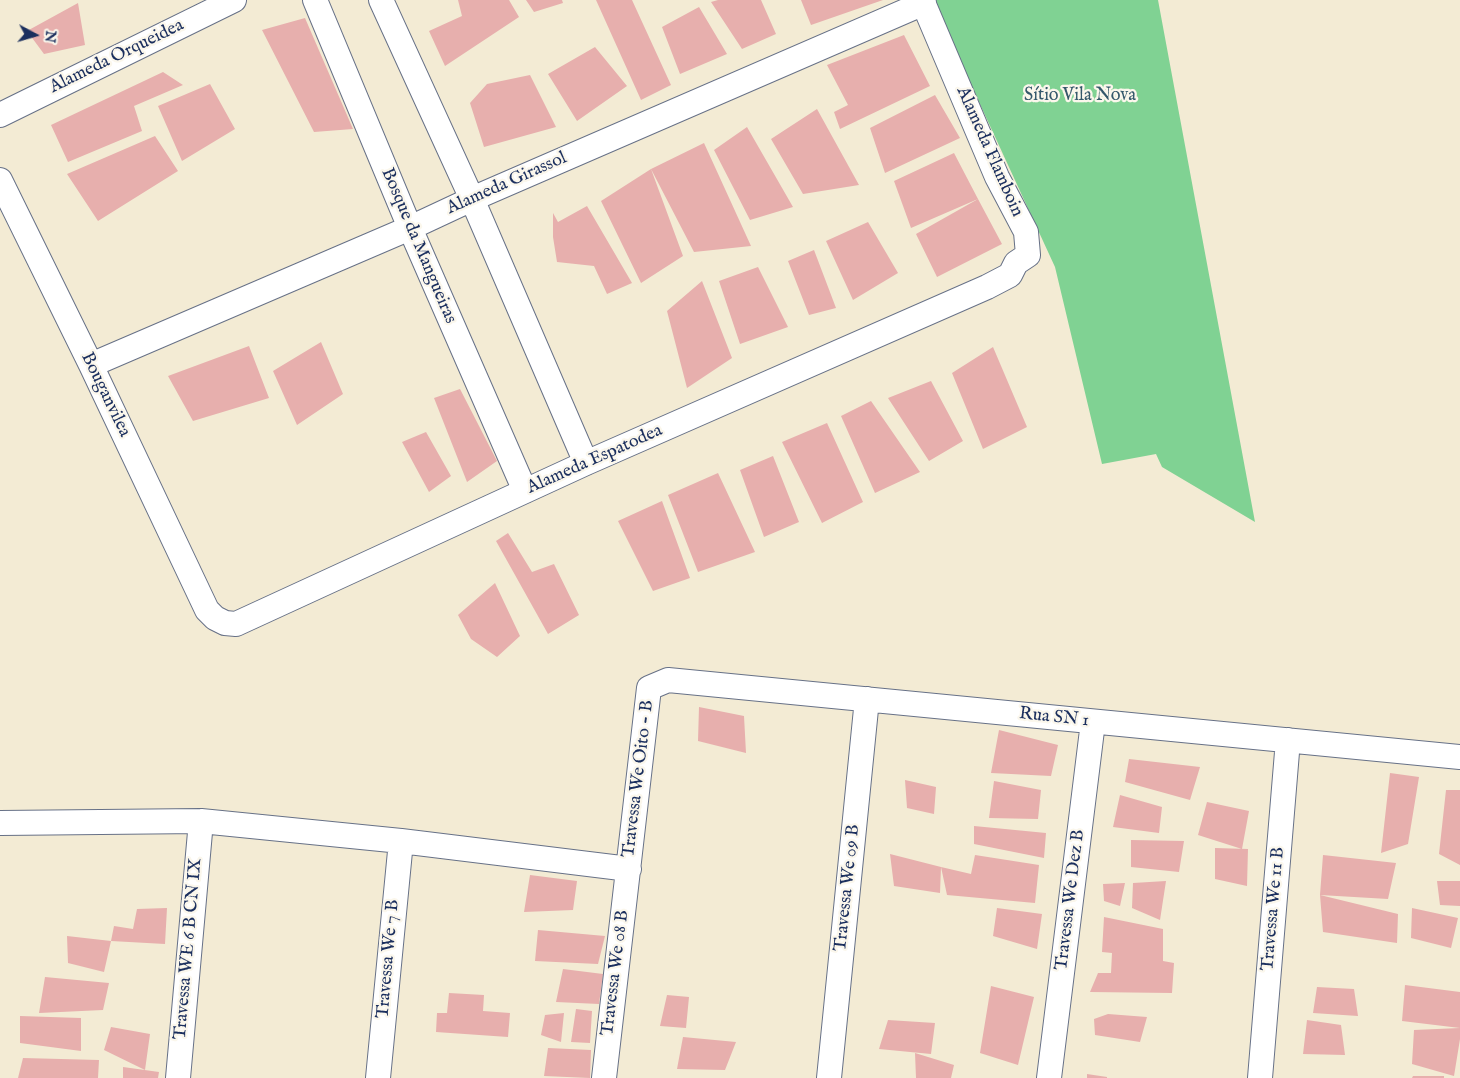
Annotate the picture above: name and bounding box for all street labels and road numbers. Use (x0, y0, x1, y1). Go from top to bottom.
street label: Alameda Orqueidea (46, 15, 188, 99)
street label: Alameda Flamboin (951, 84, 1027, 220)
street label: Alameda Girassol (444, 148, 570, 220)
street label: Bosque da Mangueiras (375, 165, 461, 327)
street label: Bouganvilea (75, 349, 135, 441)
street label: Alameda Espatodea (524, 420, 666, 500)
street label: Travessa We Oito - B (619, 699, 659, 859)
street label: Rua SN 1 (1018, 704, 1090, 732)
street label: Travessa We 09 B (831, 824, 865, 952)
street label: Travessa We Dez B (1052, 828, 1090, 972)
street label: Travessa We 11 B (1258, 846, 1290, 972)
street label: Travessa WE 6 B CN IX (170, 857, 208, 1041)
street label: Travessa We 7 B (373, 899, 405, 1019)
street label: Travessa We 08 B (598, 909, 634, 1037)

